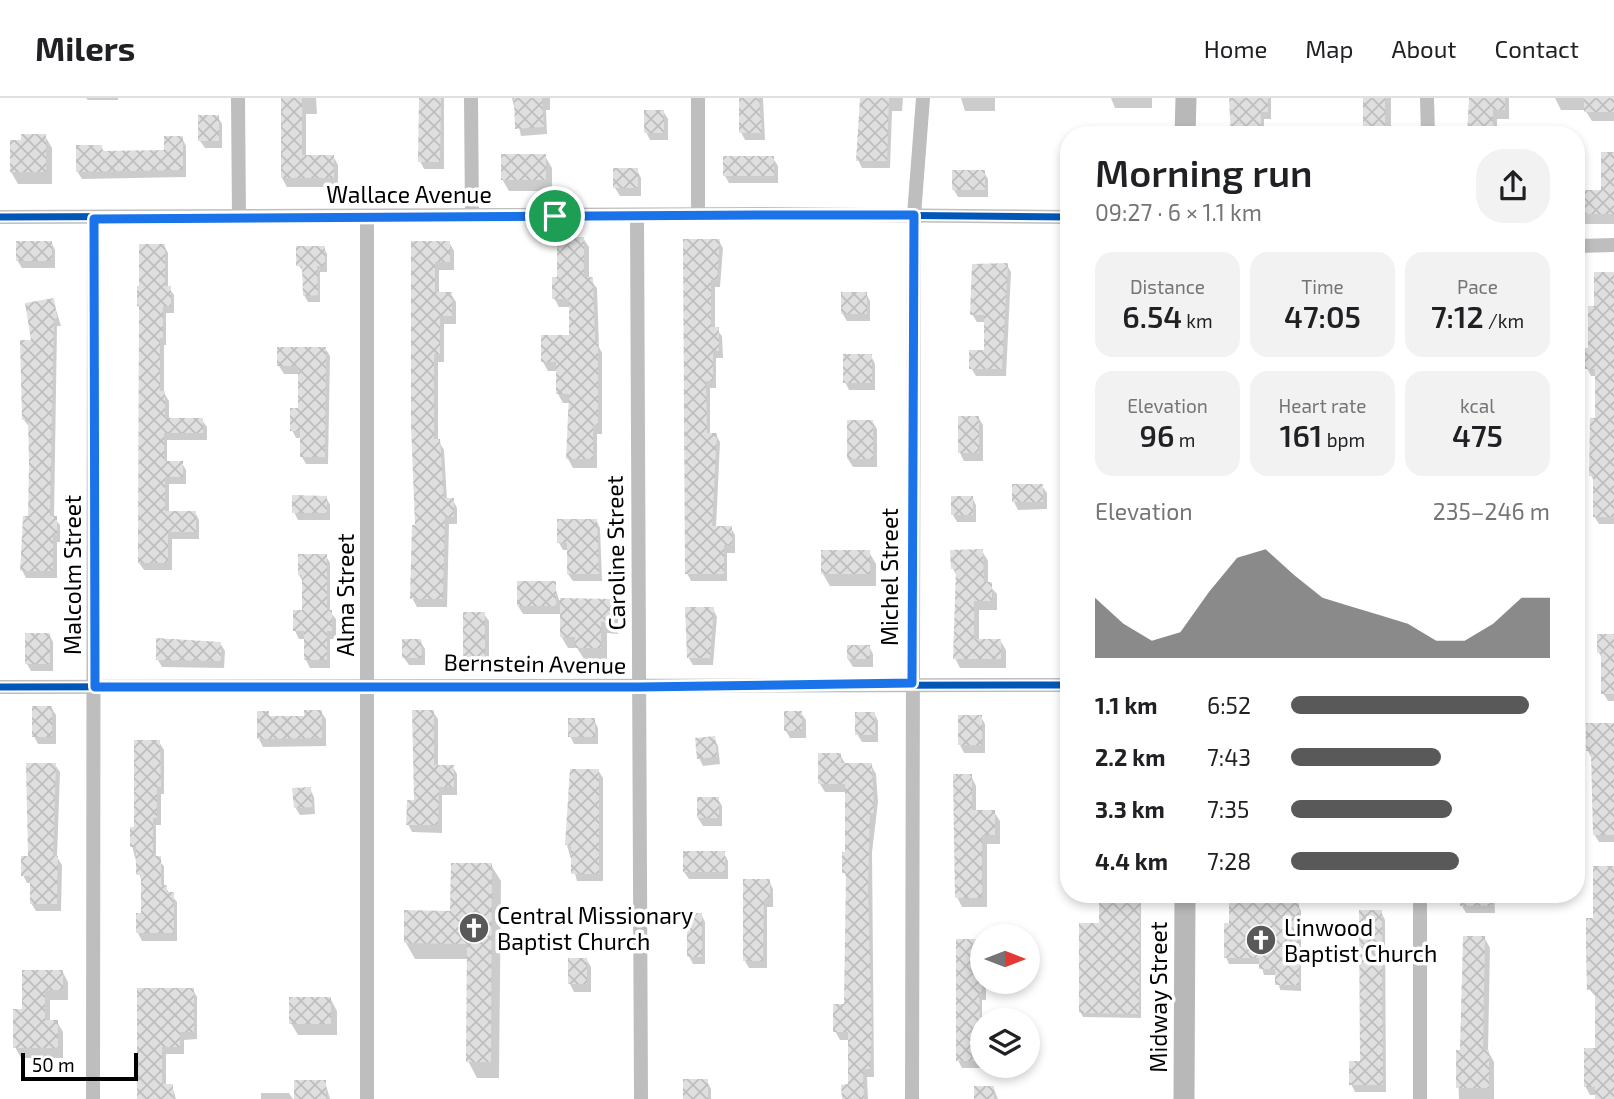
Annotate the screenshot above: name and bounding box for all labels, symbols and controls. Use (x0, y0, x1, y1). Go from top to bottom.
text: Milers (35, 28, 135, 68)
text: Home (1204, 34, 1267, 63)
text: Map (1305, 34, 1353, 63)
text: About (1391, 34, 1457, 63)
text: Contact (1495, 34, 1579, 63)
text: Morning run (1095, 149, 1313, 195)
button: share (1476, 149, 1550, 223)
street label: Wallace Avenue (326, 180, 492, 208)
pin (525, 186, 585, 246)
icon: arrive (536, 197, 574, 235)
text: 09:27 · 6 × 1.1 km (1095, 198, 1262, 226)
text: Distance (1130, 275, 1205, 298)
text: Time (1301, 275, 1344, 298)
text: Pace (1457, 275, 1498, 298)
text: 6.54 (1122, 298, 1182, 334)
text: 47:05 (1284, 298, 1361, 334)
text: 7:12 (1431, 298, 1484, 334)
text: km (1182, 309, 1213, 332)
text: /km (1484, 309, 1524, 332)
text: Elevation (1127, 394, 1208, 417)
text: Heart rate (1279, 394, 1366, 417)
text: kcal (1460, 394, 1495, 417)
text: 96 (1140, 417, 1175, 453)
text: 161 (1280, 417, 1322, 453)
text: 475 (1452, 417, 1503, 453)
text: m (1175, 428, 1195, 451)
text: bpm (1322, 428, 1365, 451)
street label: Caroline Street (600, 475, 630, 631)
street label: Malcolm Street (58, 495, 86, 655)
text: Elevation (1095, 497, 1193, 525)
text: 235–246 m (1433, 497, 1550, 525)
street label: Michel Street (875, 508, 903, 646)
street label: Alma Street (331, 533, 359, 656)
street label: Bernstein Avenue (443, 647, 627, 679)
text: 1.1 km (1095, 691, 1158, 719)
text: 6:52 (1207, 691, 1251, 719)
text: 2.2 km (1095, 743, 1165, 771)
text: 7:43 (1207, 743, 1251, 771)
text: 3.3 km (1095, 795, 1165, 823)
text: 7:35 (1207, 795, 1249, 823)
text: 4.4 km (1095, 847, 1168, 875)
text: 7:28 (1207, 847, 1251, 875)
place label: Central Missionary Baptist Church (497, 901, 693, 955)
church icon: Central Missionary Baptist Church (457, 911, 491, 945)
place label: Linwood Baptist Church (1284, 913, 1437, 967)
street label: Midway Street (1144, 921, 1172, 1073)
church icon: Linwood Baptist Church (1244, 923, 1278, 957)
north arrow (970, 924, 1040, 994)
map controls (970, 924, 1040, 1078)
button: layers (970, 1008, 1040, 1078)
scale bar (21, 1050, 138, 1082)
text: 50 m (32, 1053, 75, 1076)

